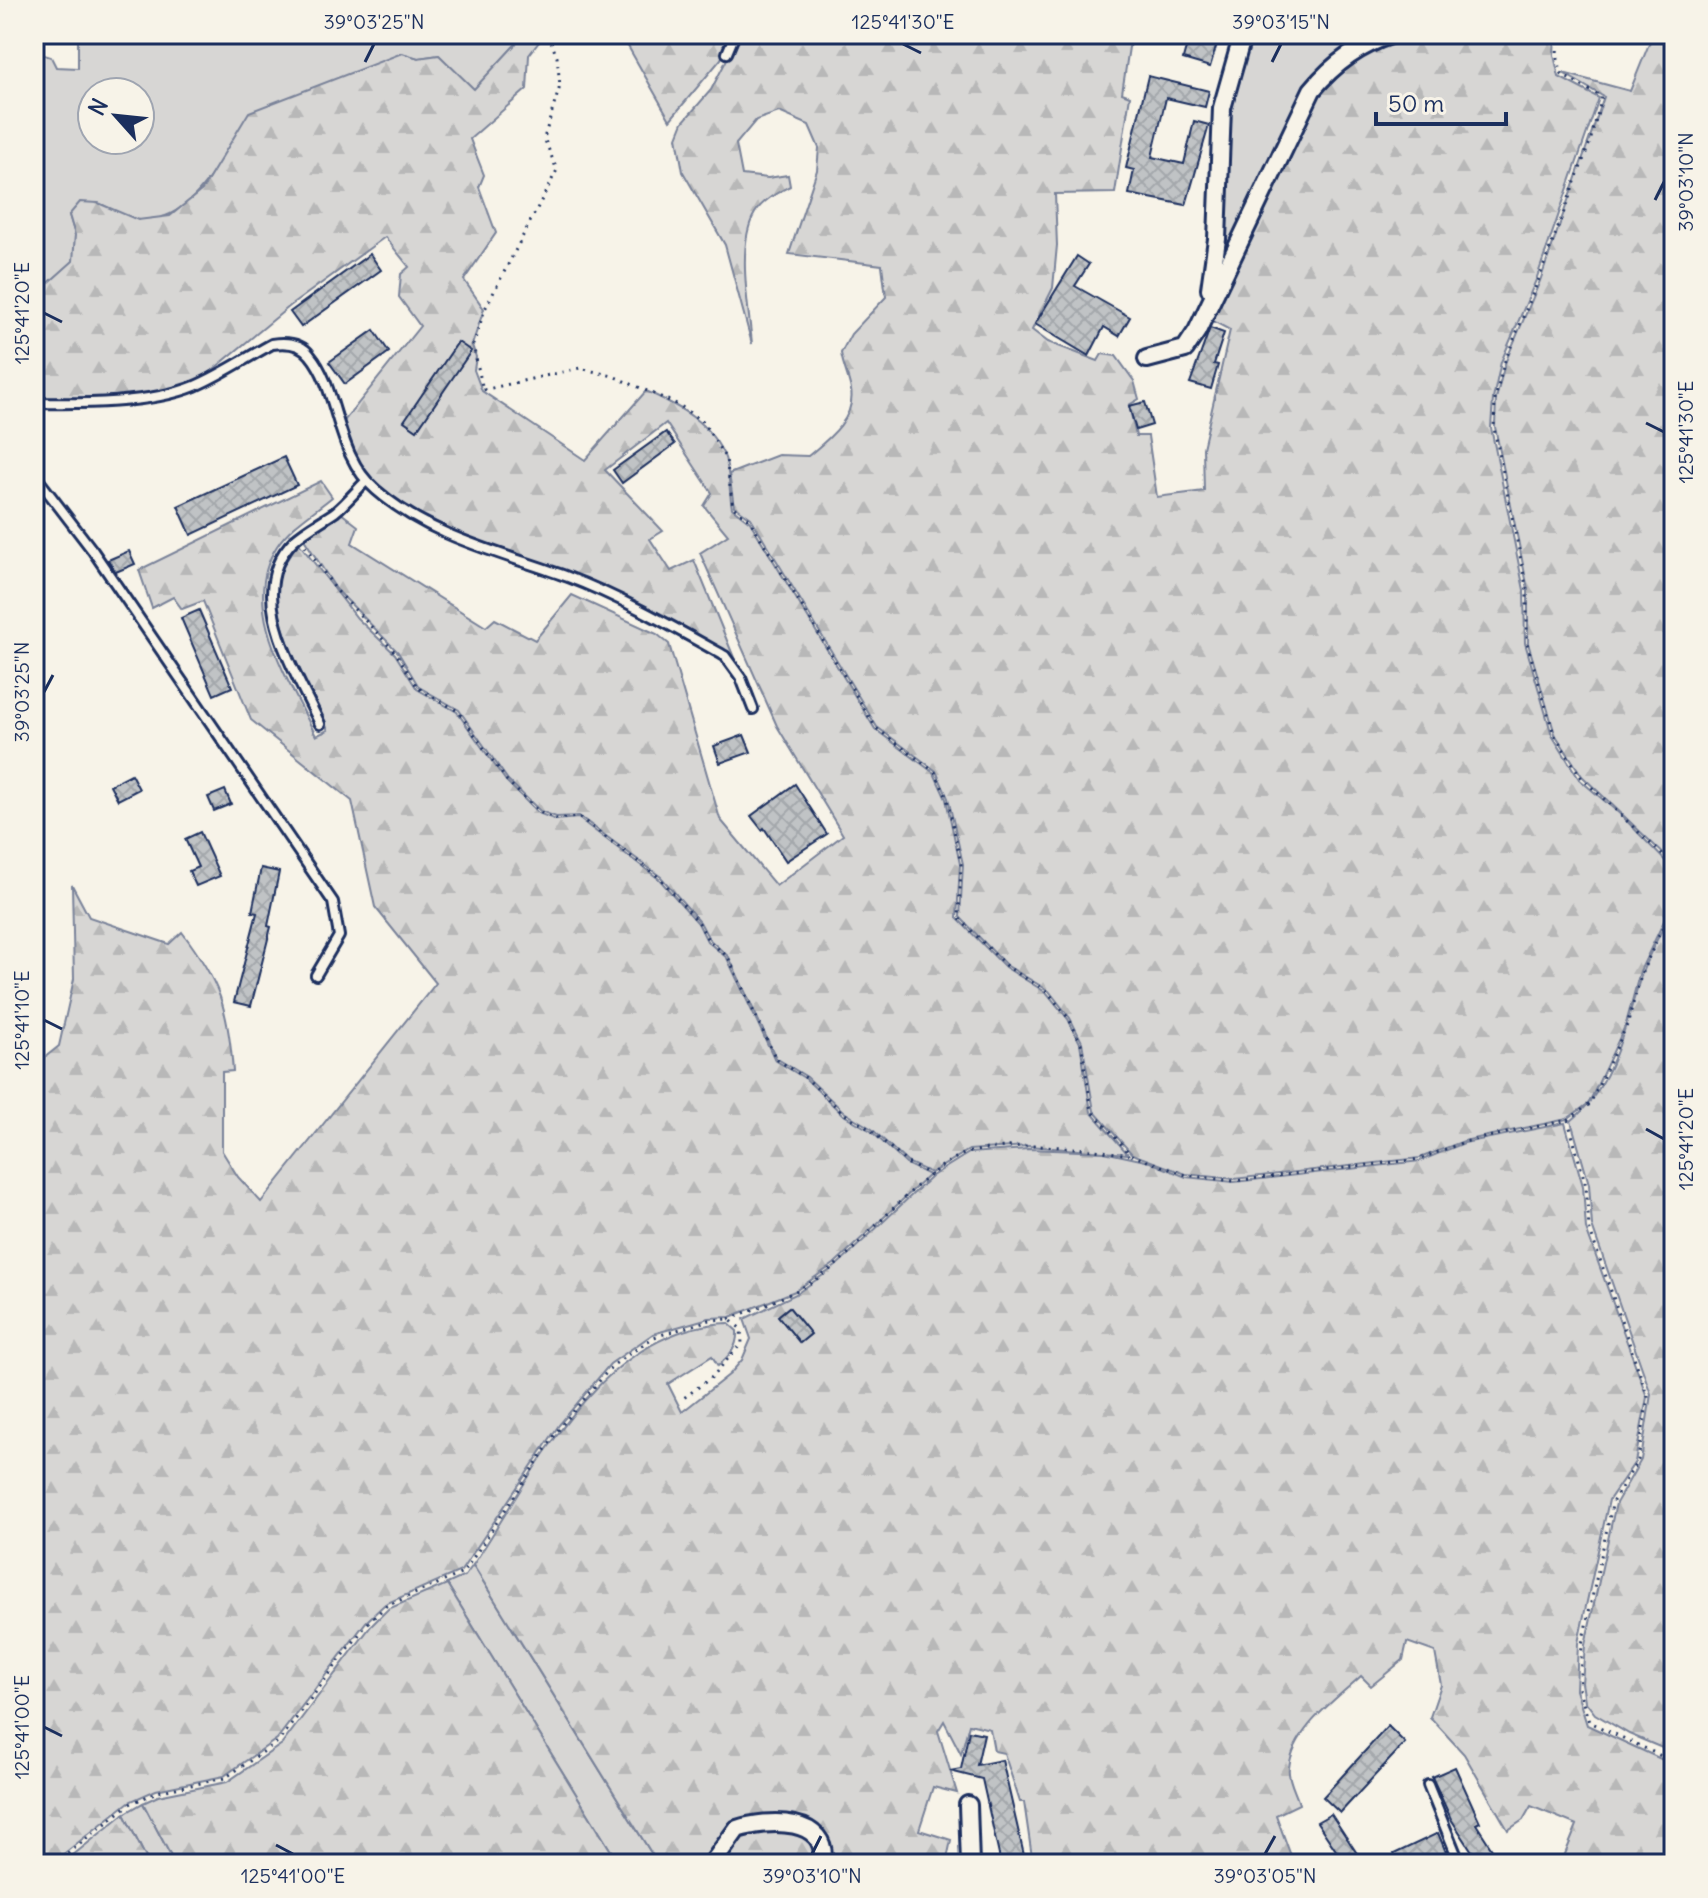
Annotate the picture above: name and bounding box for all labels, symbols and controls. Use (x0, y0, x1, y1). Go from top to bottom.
text: 39°03'25"N (324, 9, 424, 34)
text: 125°41'30"E (852, 9, 954, 34)
text: 39°03'15"N (1232, 9, 1330, 34)
north arrow (76, 76, 156, 156)
scale bar (1376, 76, 1506, 126)
text: 50 m (1388, 88, 1444, 118)
text: N (82, 94, 114, 120)
text: 39°03'10"N (1673, 132, 1698, 232)
text: 125°41'20"E (9, 262, 34, 364)
text: 125°41'30"E (1673, 381, 1698, 483)
text: 39°03'25"N (9, 642, 34, 742)
text: 125°41'10"E (9, 970, 34, 1070)
text: 125°41'20"E (1673, 1088, 1698, 1190)
text: 125°41'00"E (9, 1675, 34, 1779)
text: 125°41'00"E (241, 1863, 345, 1888)
text: 39°03'10"N (762, 1863, 862, 1888)
text: 39°03'05"N (1213, 1863, 1317, 1888)

